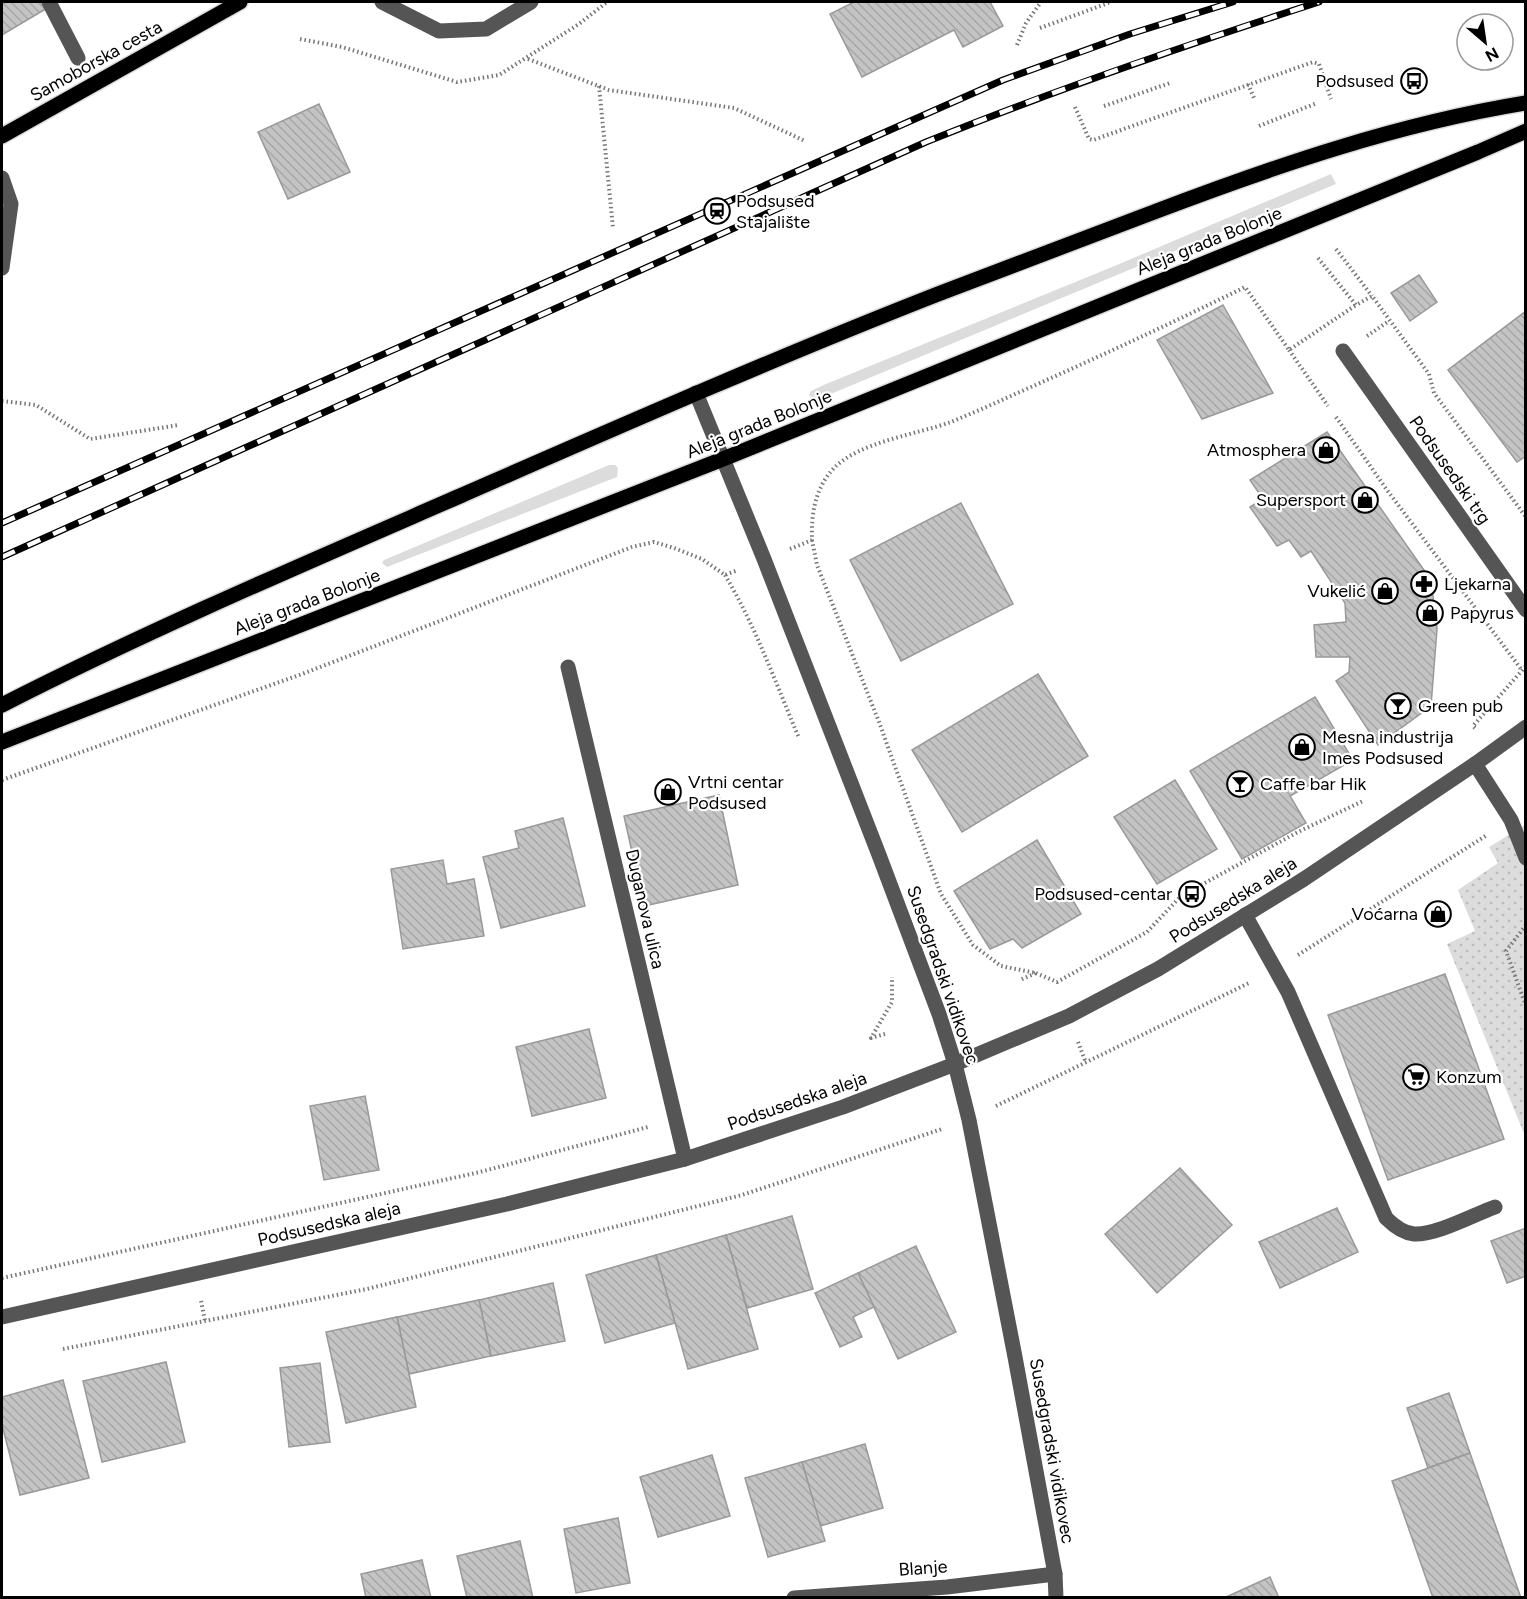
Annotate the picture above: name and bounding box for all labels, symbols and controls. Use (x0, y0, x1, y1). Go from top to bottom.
north arrow (1455, 12, 1515, 72)
street label: Samoborska cesta (26, 16, 166, 106)
text: N (1482, 43, 1502, 66)
bus stop icon: Podsused (1399, 66, 1429, 96)
place label: Podsused (1316, 70, 1394, 92)
place label: Podsused Stajalište (736, 190, 814, 233)
station icon: Podsused Stajalište (702, 196, 732, 226)
street label: Aleja grada Bolonje (1133, 202, 1285, 280)
street label: Aleja grada Bolonje (683, 385, 835, 463)
street label: Podsusedski trg (1404, 411, 1496, 529)
shop icon: Atmosphera (1311, 435, 1341, 465)
place label: Atmosphera (1207, 439, 1306, 461)
shop icon: Supersport (1350, 485, 1380, 515)
place label: Supersport (1256, 489, 1346, 511)
street label: Aleja grada Bolonje (231, 564, 383, 640)
pharmacy icon: Ljekarna (1409, 569, 1439, 599)
place label: Ljekarna (1444, 573, 1511, 595)
shop icon: Vukelić (1370, 576, 1400, 606)
place label: Vukelić (1307, 580, 1366, 602)
shop icon: Papyrus (1415, 598, 1445, 628)
place label: Papyrus (1450, 602, 1514, 624)
bar icon: Green pub (1383, 691, 1413, 721)
place label: Green pub (1418, 695, 1503, 717)
place label: Mesna industrija Imes Podsused (1322, 726, 1453, 769)
shop icon: Mesna industrija Imes Podsused (1287, 732, 1317, 762)
bar icon: Caffe bar Hik (1225, 769, 1255, 799)
place label: Vrtni centar Podsused (688, 771, 784, 814)
place label: Caffe bar Hik (1260, 773, 1367, 795)
shop icon: Vrtni centar Podsused (653, 777, 683, 807)
street label: Duganova ulica (621, 847, 669, 971)
street label: Podsusedska aleja (1165, 852, 1301, 948)
bus stop icon: Podsused-centar (1177, 879, 1207, 909)
street label: Susedgradski vidikovec (902, 883, 984, 1068)
place label: Podsused-centar (1034, 883, 1172, 905)
shop icon: Voćarna (1423, 899, 1453, 929)
place label: Voćarna (1352, 903, 1418, 925)
supermarket icon: Konzum (1401, 1062, 1431, 1092)
place label: Konzum (1436, 1066, 1502, 1088)
street label: Podsusedska aleja (724, 1067, 870, 1135)
street label: Podsusedska aleja (255, 1197, 403, 1251)
street label: Susedgradski vidikovec (1025, 1357, 1079, 1546)
street label: Blanje (898, 1555, 948, 1581)

